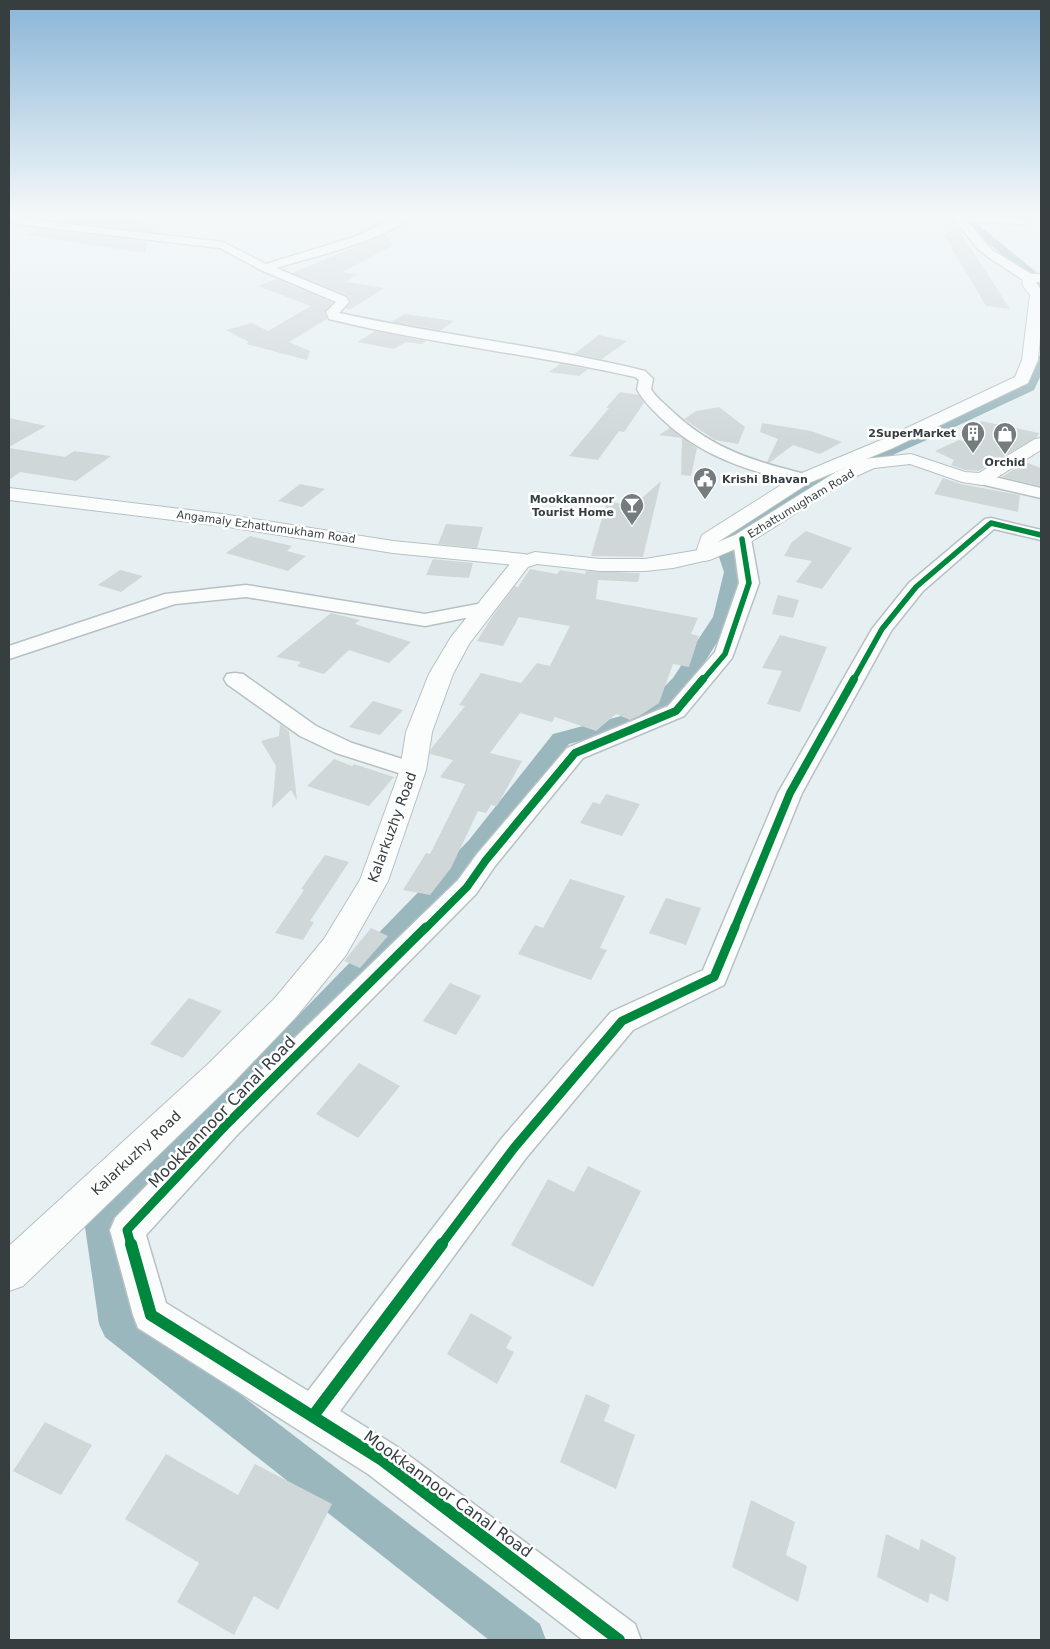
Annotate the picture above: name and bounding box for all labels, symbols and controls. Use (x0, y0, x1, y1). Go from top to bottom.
building icon: 2SuperMarket (960, 420, 986, 454)
shop icon: Orchid (992, 421, 1018, 455)
place label: 2SuperMarket (868, 427, 956, 440)
place label: Orchid (985, 456, 1025, 469)
public building icon: Krishi Bhavan (692, 466, 718, 500)
street label: Ezhattumugham Road (745, 467, 857, 541)
place label: Krishi Bhavan (722, 473, 808, 486)
bar icon: Mookkannoor Tourist Home (619, 492, 645, 526)
place label: Mookkannoor Tourist Home (530, 493, 615, 519)
street label: Angamaly Ezhattumukham Road (176, 508, 356, 546)
street label: Kalarkuzhy Road (365, 770, 419, 884)
street label: Mookkannoor Canal Road (144, 1032, 300, 1192)
street label: Kalarkuzhy Road (88, 1107, 184, 1199)
street label: Mookkannoor Canal Road (360, 1426, 536, 1562)

